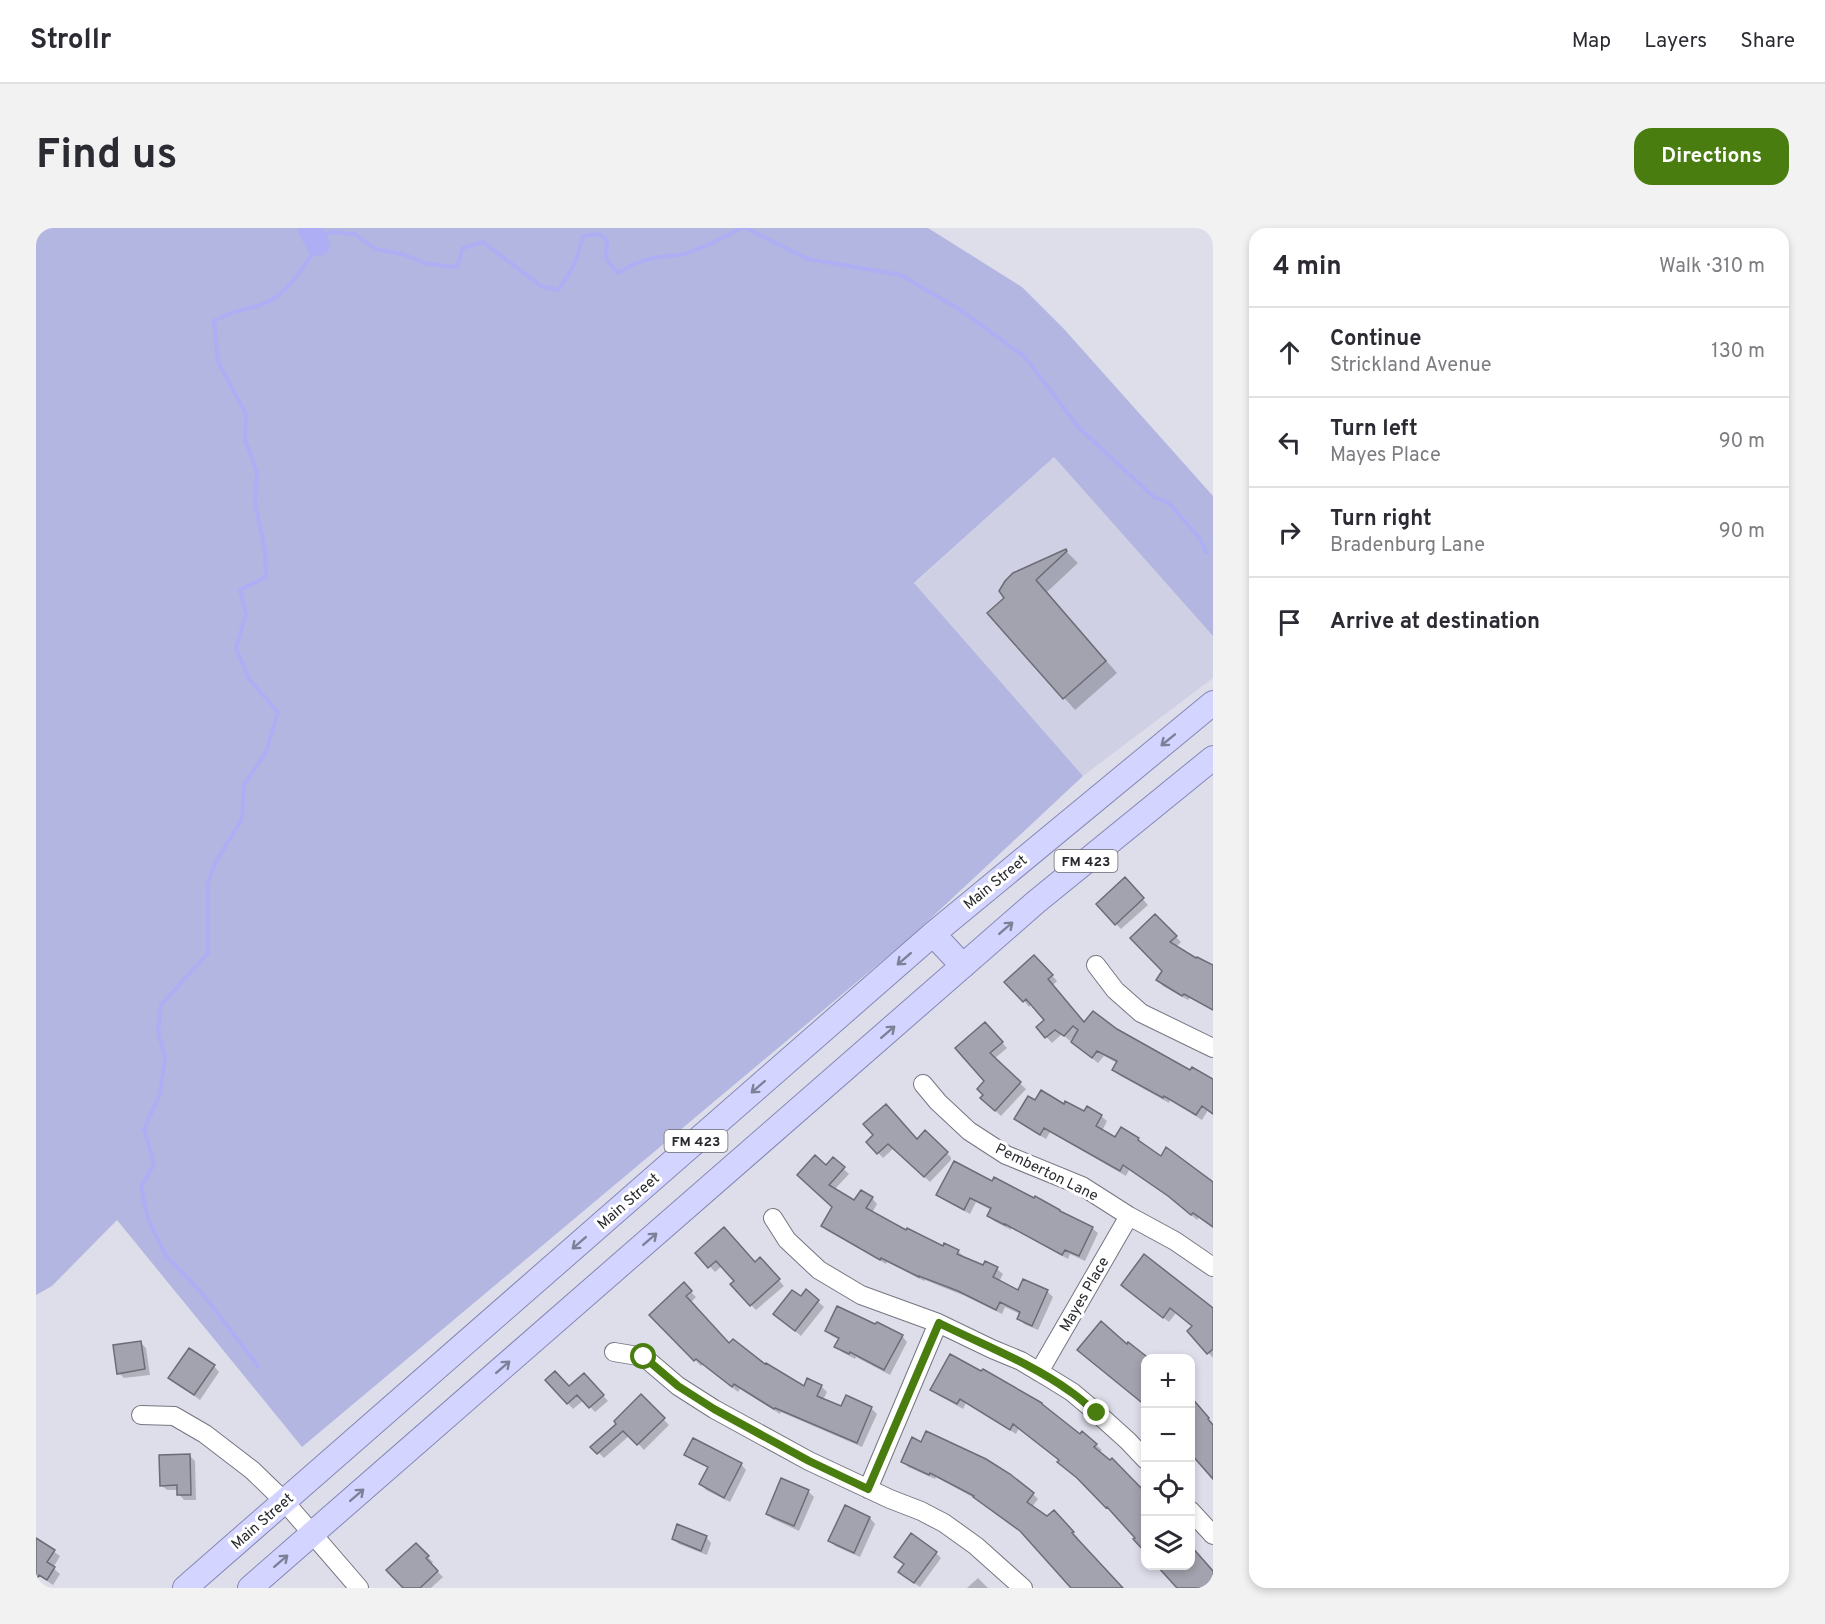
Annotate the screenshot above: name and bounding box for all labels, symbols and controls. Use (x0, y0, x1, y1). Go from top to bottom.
text: Strollr (30, 23, 112, 59)
text: Map (1572, 28, 1611, 55)
text: Layers (1644, 28, 1707, 55)
text: Share (1740, 28, 1795, 55)
button: Directions (1634, 128, 1789, 185)
text: Find us (36, 130, 177, 183)
text: 4 min (1273, 251, 1342, 284)
text: Walk · 310 m (1659, 254, 1765, 280)
text: Continue (1330, 326, 1421, 353)
icon: ahead (1273, 336, 1306, 369)
text: 130 m (1711, 339, 1765, 365)
text: Strickland Avenue (1330, 353, 1492, 379)
text: Turn left (1330, 416, 1418, 443)
icon: left (1273, 426, 1306, 459)
text: 90 m (1719, 429, 1765, 455)
text: Mayes Place (1330, 443, 1441, 469)
text: Turn right (1330, 506, 1432, 533)
icon: right (1273, 516, 1306, 549)
text: 90 m (1719, 519, 1765, 545)
text: Bradenburg Lane (1330, 533, 1485, 559)
icon: arrive (1273, 606, 1306, 639)
text: Arrive at destination (1330, 609, 1540, 636)
one-way arrow (1160, 734, 1176, 747)
road number: FM 423 (1054, 850, 1118, 872)
street label: Main Street (960, 852, 1032, 915)
one-way arrow (999, 921, 1014, 935)
one-way arrow (896, 952, 912, 965)
one-way arrow (880, 1025, 895, 1039)
one-way arrow (751, 1080, 766, 1094)
road number: FM 423 (664, 1130, 728, 1152)
street label: Pemberton Lane (992, 1140, 1101, 1207)
street label: Main Street (594, 1170, 664, 1234)
one-way arrow (642, 1232, 657, 1246)
one-way arrow (572, 1236, 587, 1250)
street label: Mayes Place (1056, 1254, 1114, 1335)
route start (630, 1343, 656, 1369)
map controls (1141, 1354, 1195, 1570)
button: + (1141, 1354, 1195, 1408)
one-way arrow (496, 1360, 511, 1374)
route end (1083, 1399, 1109, 1425)
button: − (1141, 1408, 1195, 1462)
button: locate (1141, 1462, 1195, 1516)
one-way arrow (349, 1488, 364, 1502)
street label: Main Street (228, 1490, 298, 1554)
button: layers (1141, 1516, 1195, 1570)
one-way arrow (273, 1554, 288, 1568)

